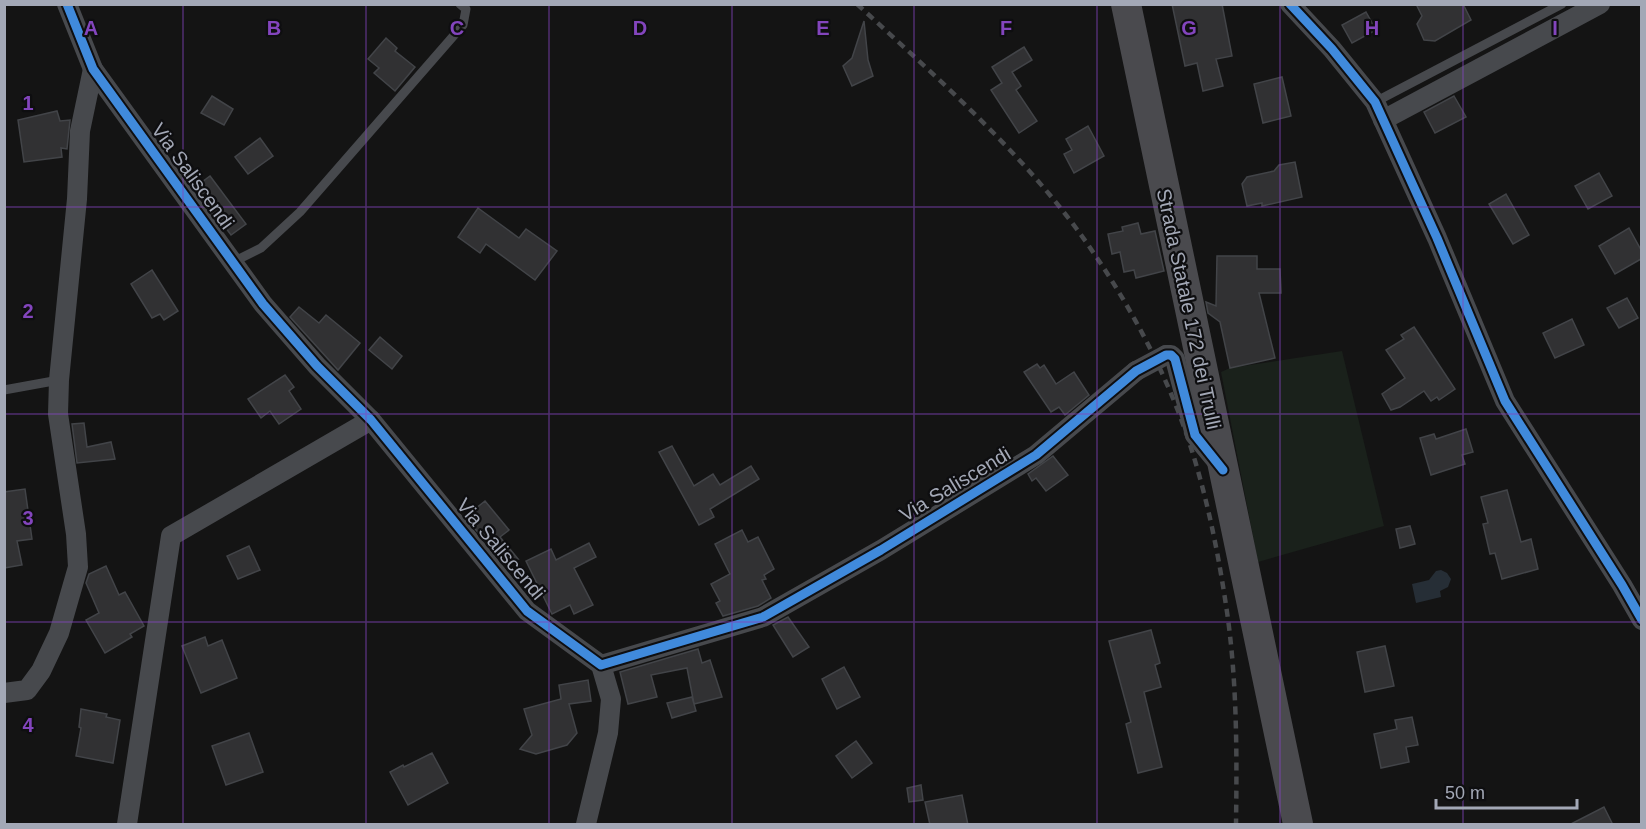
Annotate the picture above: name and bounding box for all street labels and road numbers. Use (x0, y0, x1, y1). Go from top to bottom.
street label: Via Saliscendi (147, 119, 239, 233)
street label: Strada Statale 172 dei Trulli (1153, 187, 1225, 431)
street label: Via Saliscendi (896, 442, 1014, 526)
street label: Via Saliscendi (452, 494, 550, 604)

